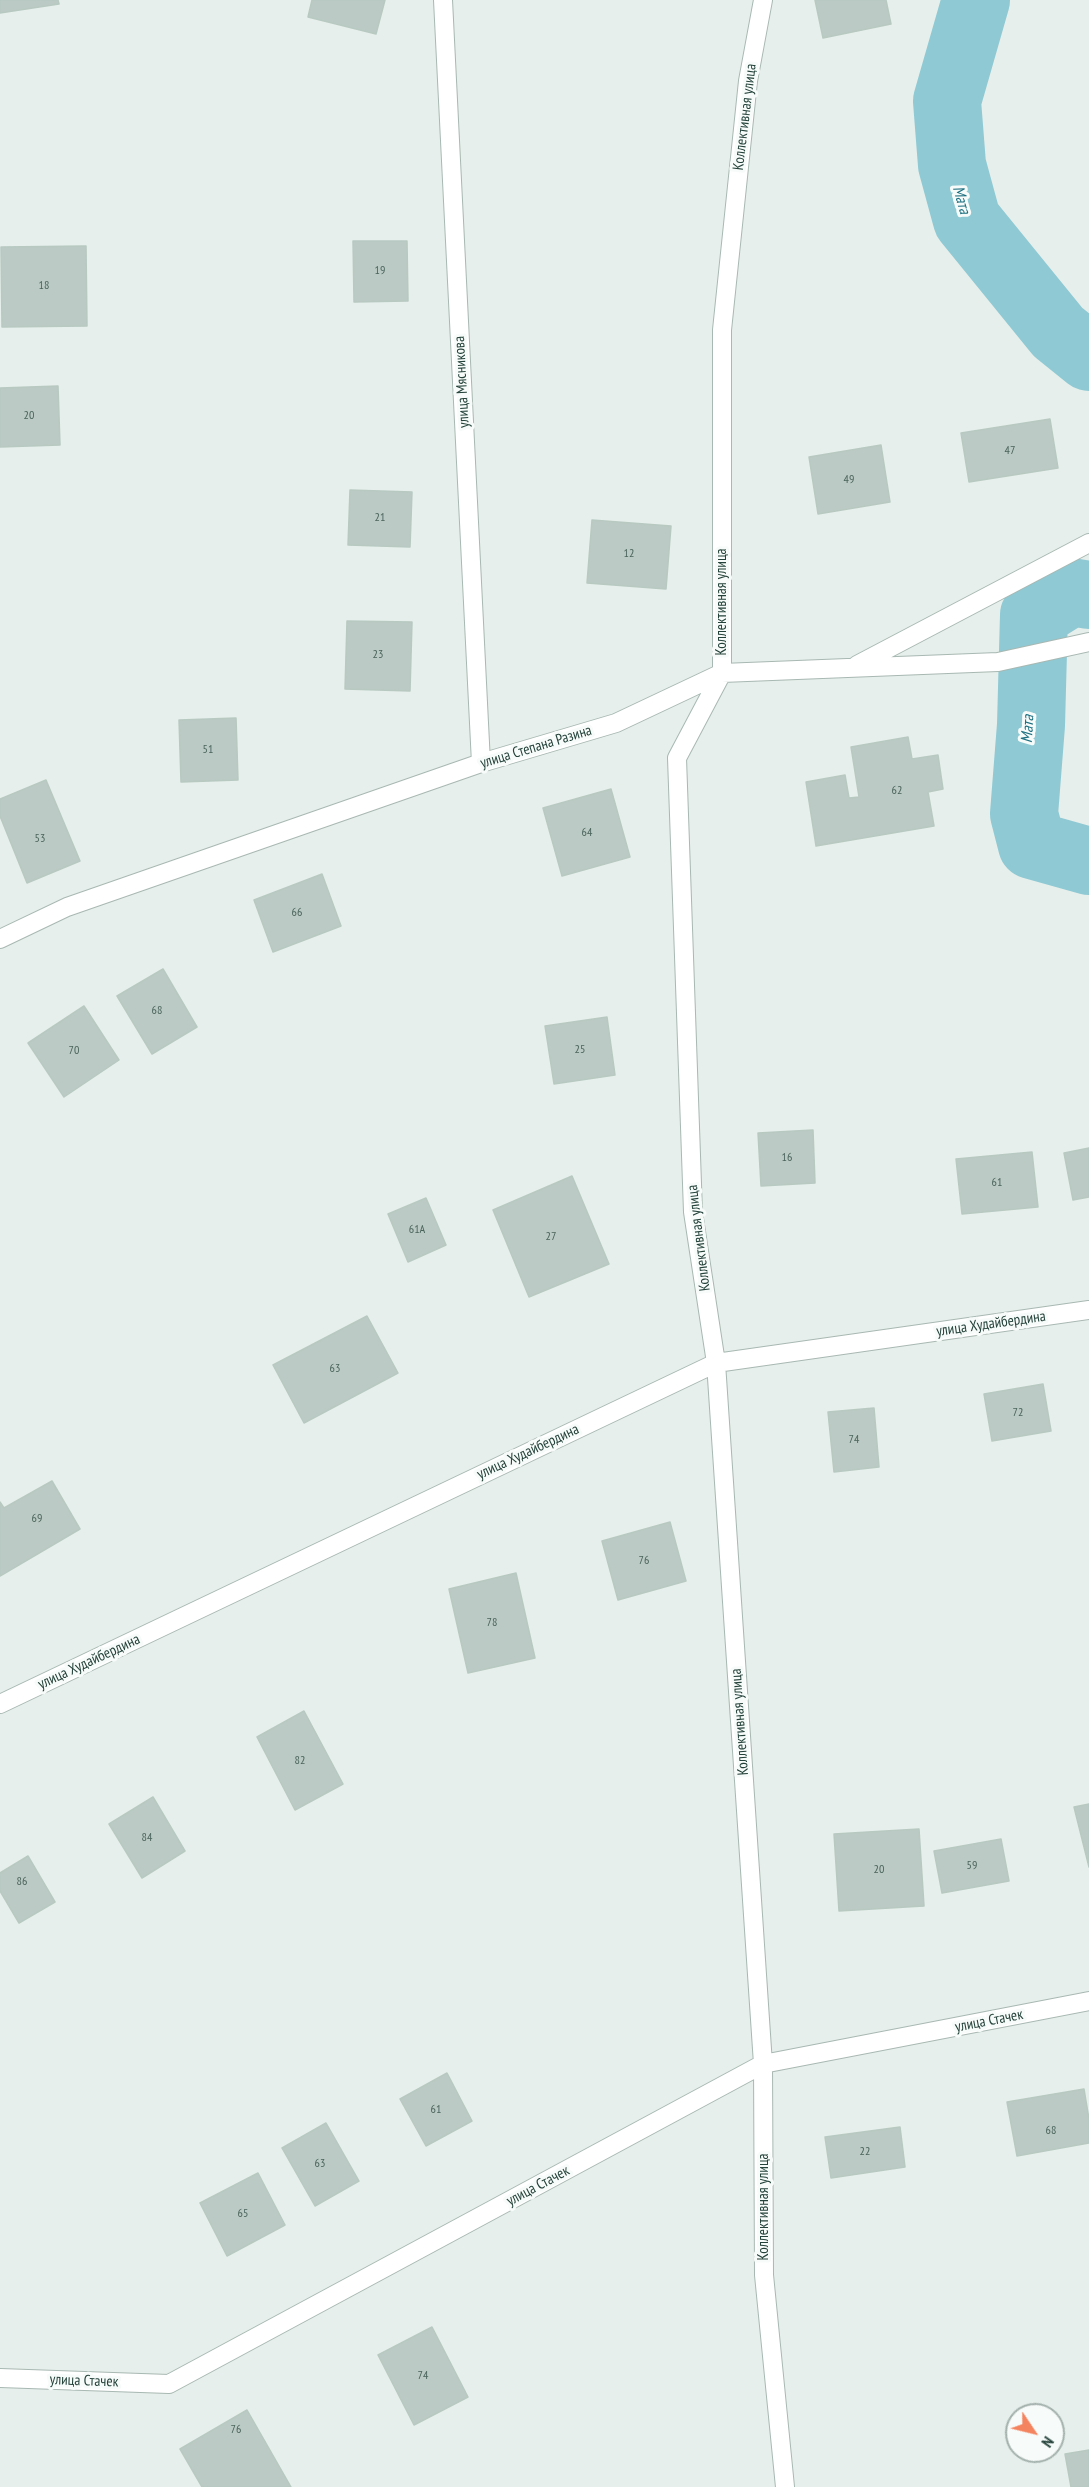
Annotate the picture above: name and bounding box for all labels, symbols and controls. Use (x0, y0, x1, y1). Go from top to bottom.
street label: Коллективная улица (730, 63, 760, 171)
water label: Мата (948, 184, 974, 216)
house number: 19 (375, 264, 385, 278)
house number: 18 (39, 279, 49, 293)
street label: улица Мясникова (451, 336, 473, 428)
house number: 20 (24, 409, 34, 423)
house number: 47 (1005, 444, 1015, 458)
house number: 49 (844, 473, 854, 487)
house number: 21 (375, 511, 385, 525)
house number: 12 (624, 547, 634, 561)
street label: Коллективная улица (713, 548, 731, 656)
house number: 23 (373, 648, 383, 662)
water label: Мата (1018, 714, 1038, 744)
street label: улица Степана Разина (478, 721, 594, 773)
house number: 51 (203, 743, 213, 757)
house number: 62 (892, 784, 902, 798)
house number: 64 (582, 826, 592, 840)
house number: 53 (35, 832, 45, 846)
house number: 66 (292, 906, 302, 920)
house number: 68 (152, 1004, 162, 1018)
house number: 25 (575, 1043, 585, 1057)
house number: 70 (69, 1044, 79, 1058)
house number: 16 (782, 1151, 792, 1165)
house number: 61 (992, 1176, 1002, 1190)
street label: Коллективная улица (684, 1184, 714, 1292)
house number: 61А (409, 1223, 425, 1237)
house number: 27 (546, 1230, 556, 1244)
street label: улица Худайбердина (935, 1307, 1047, 1341)
house number: 63 (330, 1362, 340, 1376)
house number: 72 (1013, 1406, 1023, 1420)
street label: улица Худайбердина (474, 1421, 582, 1483)
house number: 74 (849, 1433, 859, 1447)
house number: 69 (32, 1512, 42, 1526)
house number: 76 (639, 1554, 649, 1568)
house number: 78 (487, 1616, 497, 1630)
street label: улица Худайбердина (35, 1631, 143, 1693)
street label: Коллективная улица (727, 1668, 753, 1776)
house number: 82 (295, 1754, 305, 1768)
house number: 84 (142, 1831, 152, 1845)
house number: 59 (967, 1859, 977, 1873)
house number: 20 (874, 1863, 884, 1877)
house number: 86 (17, 1875, 27, 1889)
street label: улица Стачек (954, 2006, 1024, 2036)
house number: 61 (431, 2103, 441, 2117)
house number: 68 (1046, 2124, 1056, 2138)
house number: 22 (860, 2145, 870, 2159)
street label: Коллективная улица (755, 2153, 773, 2261)
house number: 63 (315, 2157, 325, 2171)
street label: улица Стачек (503, 2162, 573, 2210)
house number: 65 (238, 2207, 248, 2221)
house number: 74 (418, 2369, 428, 2383)
street label: улица Стачек (49, 2371, 119, 2391)
north arrow (1005, 2403, 1065, 2463)
house number: 76 (231, 2423, 241, 2437)
text: N (1037, 2433, 1059, 2451)

